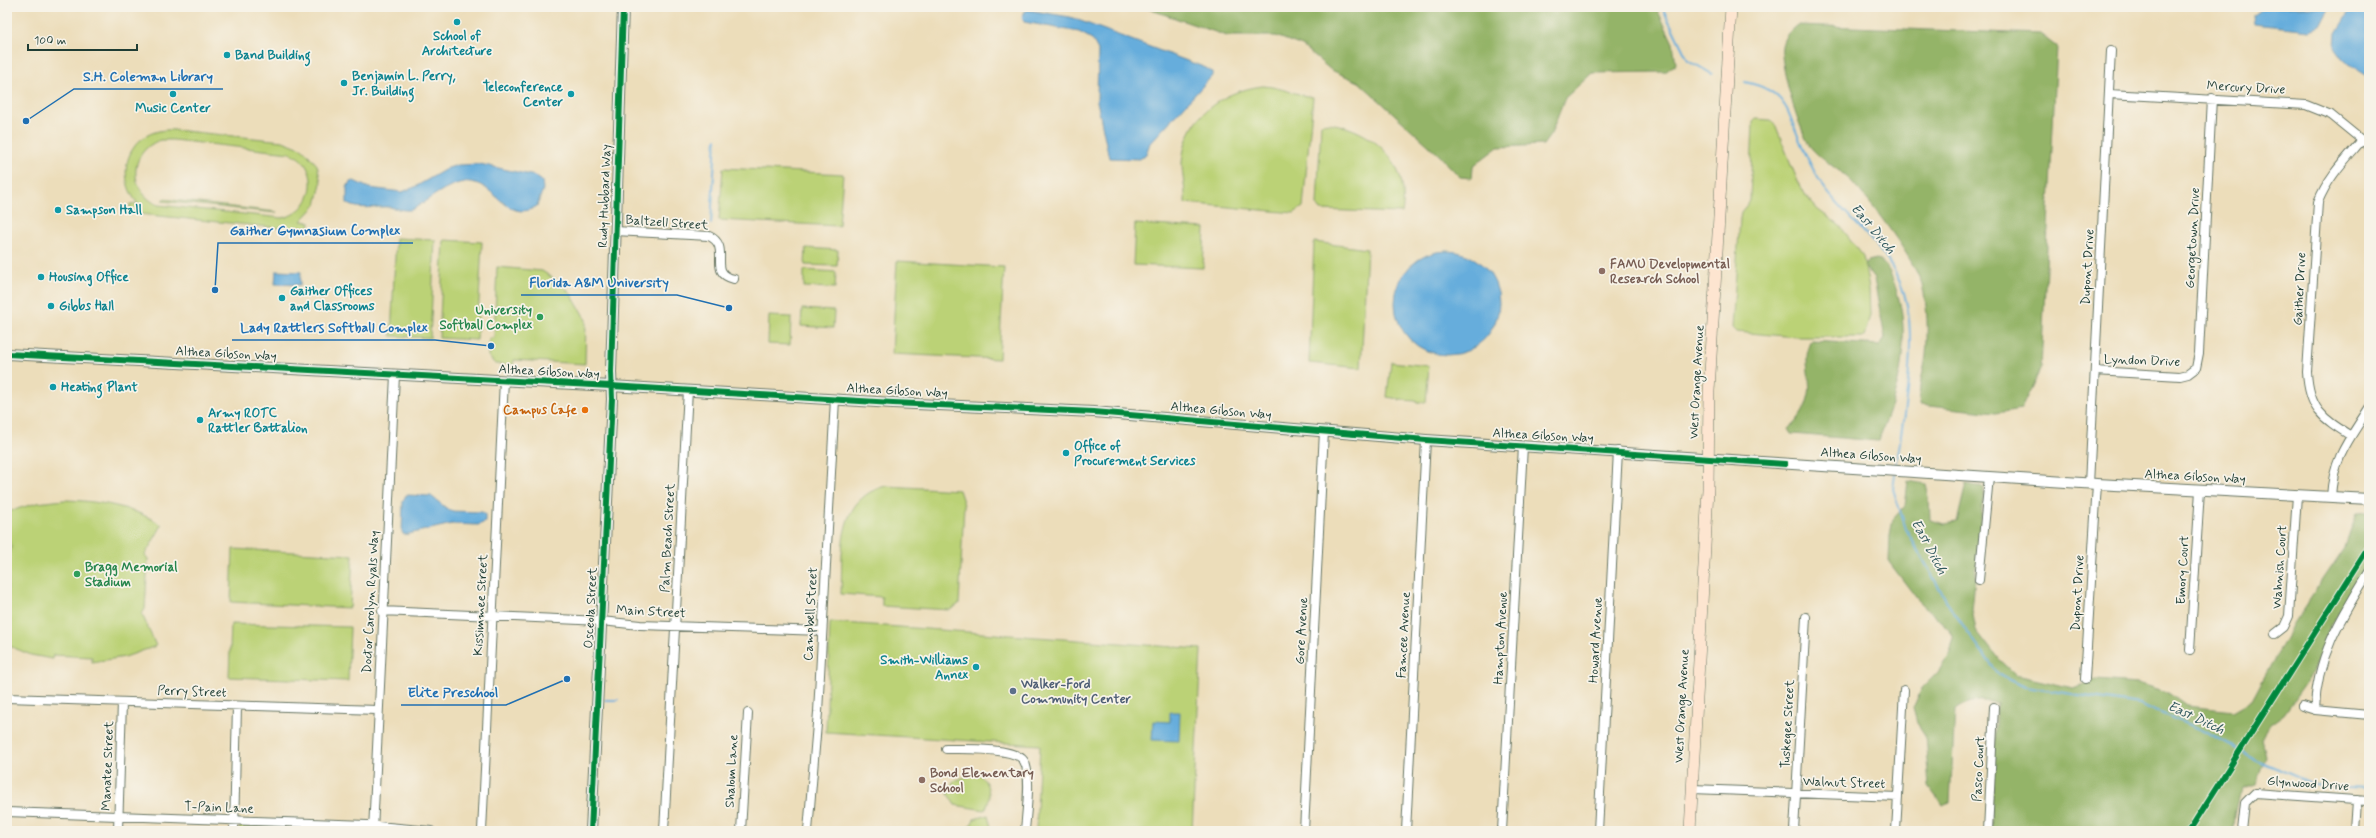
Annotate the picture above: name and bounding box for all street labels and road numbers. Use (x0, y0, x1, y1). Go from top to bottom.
street label: Mercury Drive (2206, 77, 2286, 99)
street label: Rudy Hubbard Way (595, 144, 615, 248)
street label: Georgetown Drive (2182, 187, 2205, 289)
street label: Baltzell Street (625, 212, 709, 234)
street label: Dupont Drive (2078, 228, 2098, 305)
street label: Gaither Drive (2290, 252, 2310, 326)
street label: West Orange Avenue (1686, 324, 1709, 440)
street label: Althea Gibson Way (175, 343, 277, 365)
street label: Lyndon Drive (2104, 351, 2181, 371)
street label: Althea Gibson Way (498, 361, 600, 383)
street label: Althea Gibson Way (846, 380, 948, 402)
street label: Althea Gibson Way (1170, 398, 1272, 424)
street label: Althea Gibson Way (1492, 425, 1594, 447)
street label: Althea Gibson Way (1820, 444, 1922, 468)
street label: Althea Gibson Way (2144, 466, 2246, 488)
street label: Palm Beach Street (657, 483, 679, 593)
street label: Wahnish Court (2269, 524, 2291, 610)
street label: Doctor Carolyn Ryals Way (359, 530, 383, 674)
street label: Emory Court (2173, 535, 2193, 605)
street label: Kissimmee Street (470, 553, 492, 656)
street label: Dupont Drive (2068, 554, 2088, 631)
street label: Osceola Street (580, 567, 602, 649)
street label: Campbell Street (800, 567, 822, 661)
street label: Famcee Avenue (1393, 591, 1415, 679)
street label: Hampton Avenue (1490, 591, 1512, 685)
street label: Gore Avenue (1292, 597, 1312, 665)
street label: Howard Avenue (1585, 597, 1607, 683)
street label: Main Street (616, 602, 686, 622)
street label: West Orange Avenue (1671, 648, 1694, 764)
street label: Tuskegee Street (1777, 679, 1799, 769)
street label: Perry Street (157, 682, 227, 702)
street label: Manatee Street (98, 720, 118, 811)
street label: Shalom Lane (722, 734, 742, 808)
street label: Pasco Court (1969, 736, 1989, 802)
street label: Walnut Street (1803, 773, 1886, 793)
street label: Glynwood Drive (2266, 773, 2350, 795)
street label: T-Pain Lane (184, 798, 254, 818)

